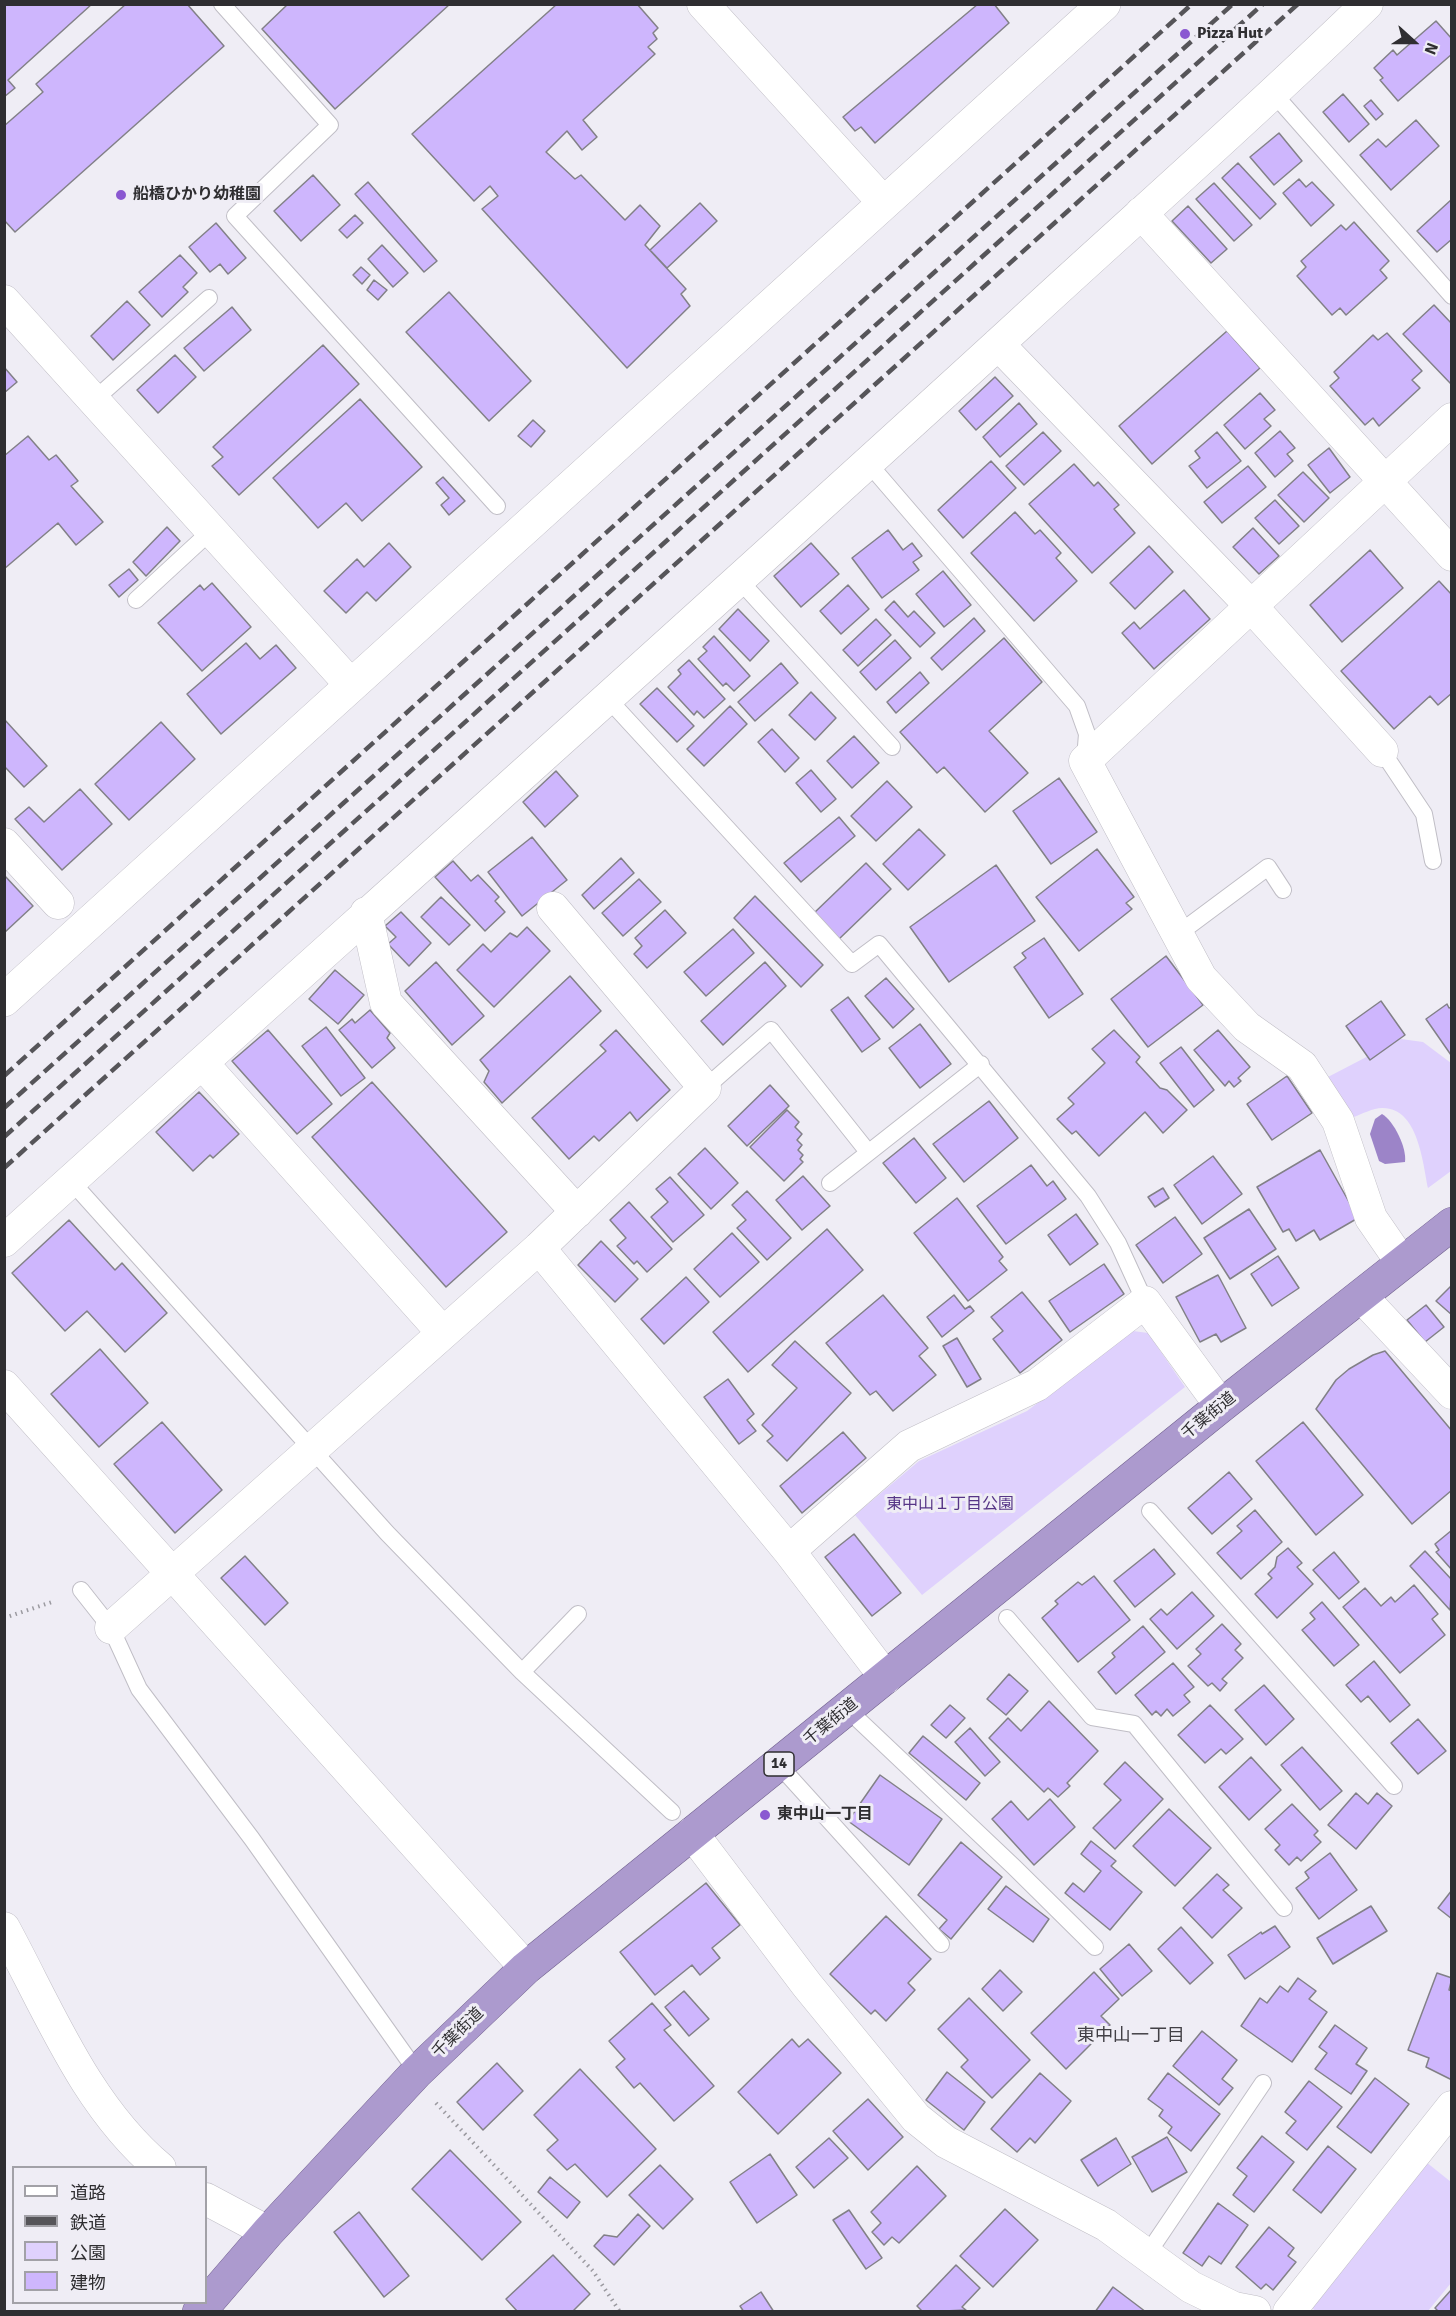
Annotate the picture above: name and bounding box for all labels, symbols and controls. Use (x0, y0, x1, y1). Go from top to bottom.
north arrow (1384, 12, 1444, 72)
place label: Pizza Hut (1197, 24, 1263, 44)
marker: Pizza Hut (1178, 27, 1192, 41)
text: N (1419, 40, 1442, 57)
place label: 船橋ひかり幼稚園 (133, 185, 261, 205)
marker: 船橋ひかり幼稚園 (114, 188, 128, 202)
street label: 千葉街道 (1178, 1388, 1240, 1444)
park label: 東中山１丁目公園 (886, 1495, 1014, 1515)
street label: 千葉街道 (800, 1694, 862, 1750)
road number: 14 (764, 1752, 794, 1776)
place label: 東中山一丁目 (777, 1805, 873, 1825)
marker: 東中山一丁目 (758, 1808, 772, 1822)
street label: 千葉街道 (428, 2004, 488, 2062)
district label: 東中山一丁目 (1077, 2025, 1185, 2047)
legend (12, 2166, 207, 2304)
text: 道路 (70, 2182, 106, 2204)
text: 鉄道 (70, 2212, 106, 2234)
text: 公園 (70, 2242, 106, 2264)
text: 建物 (70, 2272, 106, 2294)

